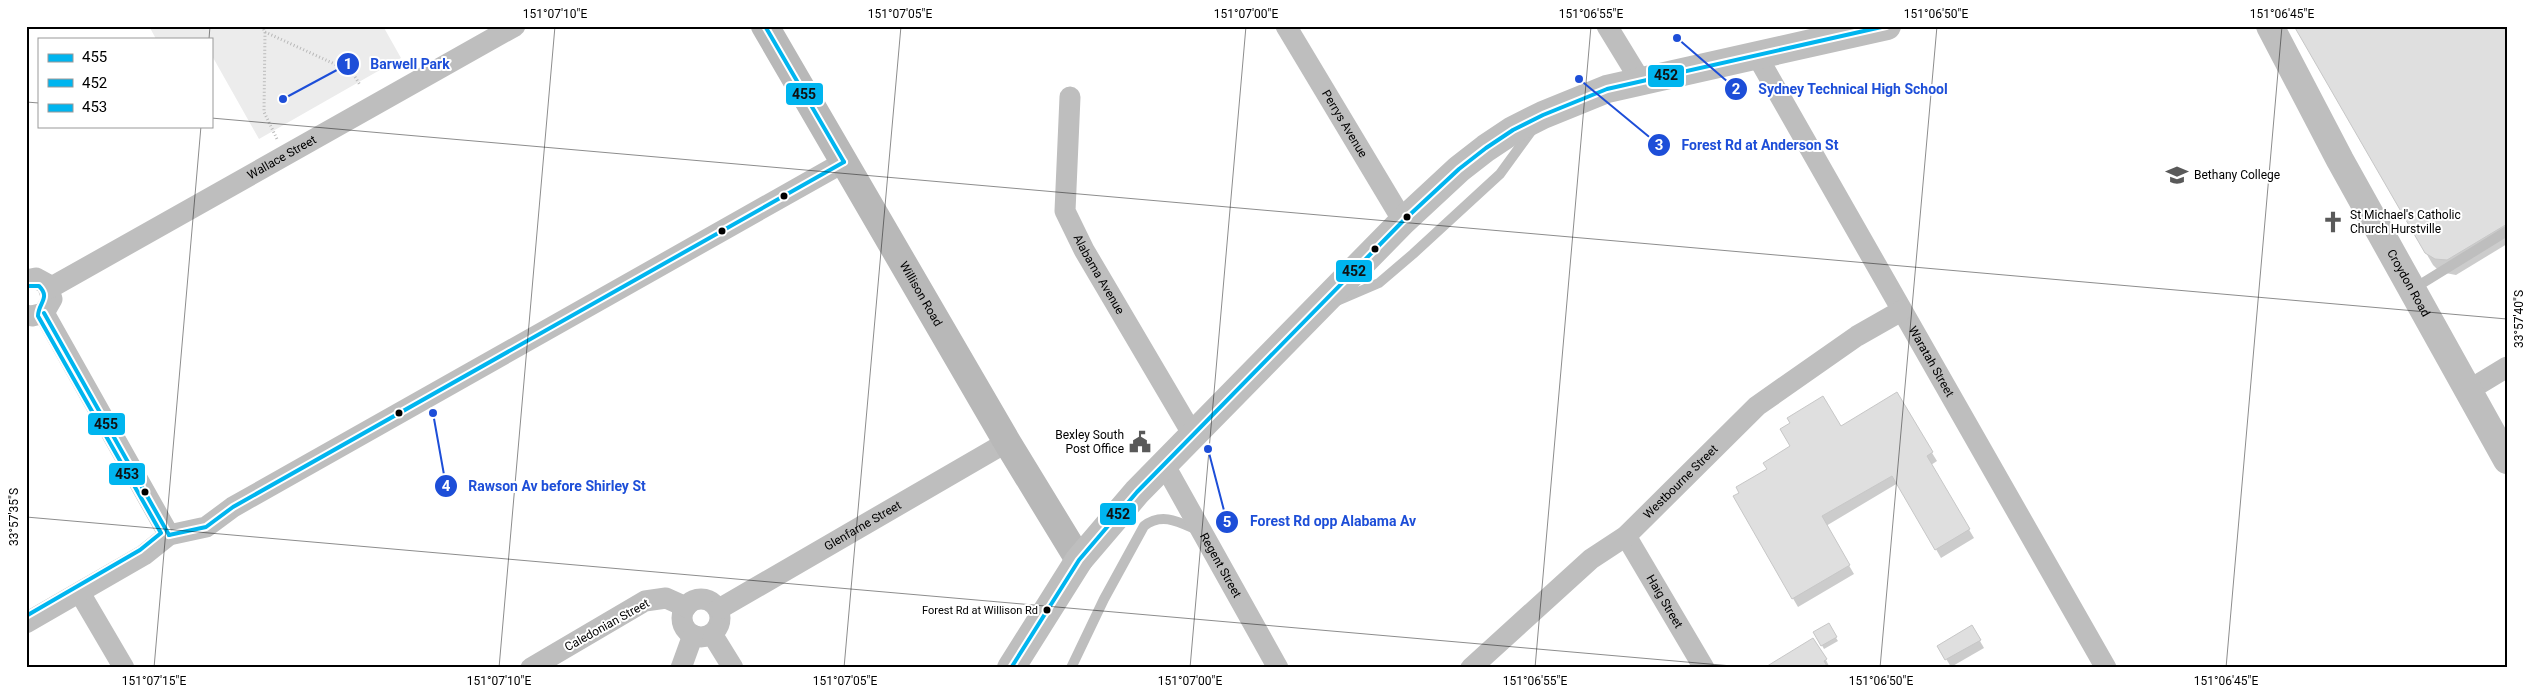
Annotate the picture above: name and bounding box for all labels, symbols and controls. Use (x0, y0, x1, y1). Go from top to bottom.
text: 151°07'10"E (523, 7, 587, 21)
text: 151°07'05"E (868, 7, 932, 21)
text: 151°07'00"E (1214, 7, 1278, 21)
text: 151°06'55"E (1559, 7, 1623, 21)
text: 151°06'50"E (1904, 7, 1968, 21)
text: 151°06'45"E (2250, 7, 2314, 21)
legend (38, 38, 212, 128)
text: 455 (82, 48, 107, 66)
callout: Barwell Park (335, 49, 460, 78)
text: 1 (344, 55, 352, 73)
text: Barwell Park (370, 56, 450, 72)
line badge: 452 (1647, 64, 1685, 88)
text: 452 (1654, 67, 1678, 83)
text: 452 (82, 74, 107, 92)
callout: Sydney Technical High School (1723, 75, 1958, 104)
text: 2 (1732, 80, 1741, 98)
text: Sydney Technical High School (1758, 81, 1948, 97)
line badge: 455 (785, 82, 824, 106)
text: 455 (792, 86, 816, 102)
street label: Perrys Avenue (1319, 87, 1370, 160)
text: 453 (82, 98, 107, 116)
callout: Forest Rd at Anderson St (1647, 130, 1849, 159)
street label: Wallace Street (245, 132, 319, 182)
text: 3 (1655, 136, 1663, 154)
text: Forest Rd at Anderson St (1682, 137, 1839, 153)
school or university icon: Bethany College (2164, 162, 2190, 188)
place label: Bethany College (2194, 168, 2280, 182)
unlabelled marker (779, 191, 789, 201)
place label: St Michael's Catholic Church Hurstville (2350, 208, 2461, 236)
church icon: St Michael's Catholic Church Hurstville (2320, 209, 2346, 235)
unlabelled marker (1402, 212, 1412, 222)
unlabelled marker (717, 226, 727, 236)
street label: Alabama Avenue (1071, 232, 1127, 317)
unlabelled marker (1370, 244, 1380, 254)
street label: Croydon Road (2384, 247, 2433, 319)
street label: Willison Road (897, 259, 945, 329)
line badge: 452 (1335, 259, 1373, 283)
text: 452 (1342, 263, 1366, 279)
text: 33°57'40"S (2512, 290, 2526, 348)
street label: Waratah Street (1906, 324, 1957, 399)
unlabelled marker (394, 408, 404, 418)
line badge: 455 (87, 412, 126, 436)
text: 455 (94, 416, 118, 432)
place label: Bexley South Post Office (1055, 428, 1124, 456)
public building icon: Bexley South Post Office (1127, 429, 1153, 455)
street label: Westbourne Street (1641, 442, 1721, 522)
line badge: 453 (108, 462, 146, 486)
text: 453 (115, 466, 139, 482)
callout: Rawson Av before Shirley St (433, 471, 656, 500)
text: 4 (442, 477, 451, 495)
text: Rawson Av before Shirley St (468, 478, 646, 494)
unlabelled marker (140, 487, 150, 497)
text: 33°57'35"S (7, 488, 21, 546)
street label: Glenfarne Street (822, 498, 904, 554)
line badge: 452 (1099, 502, 1137, 526)
text: 452 (1106, 506, 1130, 522)
callout: Forest Rd opp Alabama Av (1215, 507, 1426, 536)
text: 5 (1223, 513, 1231, 531)
text: Forest Rd opp Alabama Av (1250, 513, 1416, 529)
street label: Regent Street (1197, 530, 1244, 600)
street label: Haig Street (1644, 572, 1686, 631)
street label: Caledonian Street (562, 596, 652, 654)
place label: Forest Rd at Willison Rd (922, 604, 1038, 617)
marker: Forest Rd at Willison Rd (1042, 605, 1052, 615)
text: 151°07'15"E (122, 674, 186, 688)
text: 151°07'10"E (467, 674, 531, 688)
text: 151°07'05"E (813, 674, 877, 688)
text: 151°07'00"E (1158, 674, 1222, 688)
text: 151°06'55"E (1503, 674, 1567, 688)
text: 151°06'50"E (1849, 674, 1913, 688)
text: 151°06'45"E (2194, 674, 2258, 688)

